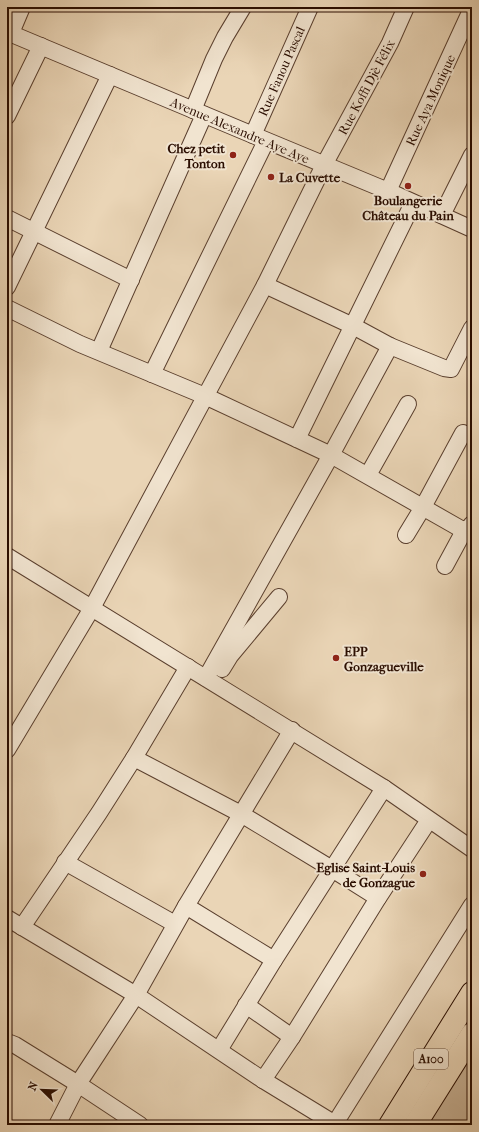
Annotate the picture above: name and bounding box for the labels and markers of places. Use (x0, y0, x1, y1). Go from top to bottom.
place label: Chez petit Tonton (168, 141, 225, 171)
marker: Chez petit Tonton (228, 150, 238, 160)
place label: La Cuvette (279, 170, 341, 185)
marker: La Cuvette (266, 172, 276, 182)
marker: Boulangerie Château du Pain (403, 181, 413, 191)
place label: Boulangerie Château du Pain (362, 193, 454, 223)
place label: EPP Gonzagueville (344, 644, 424, 675)
marker: EPP Gonzagueville (331, 653, 341, 663)
place label: Eglise Saint-Louis de Gonzague (316, 860, 416, 891)
marker: Eglise Saint-Louis de Gonzague (418, 869, 428, 879)

